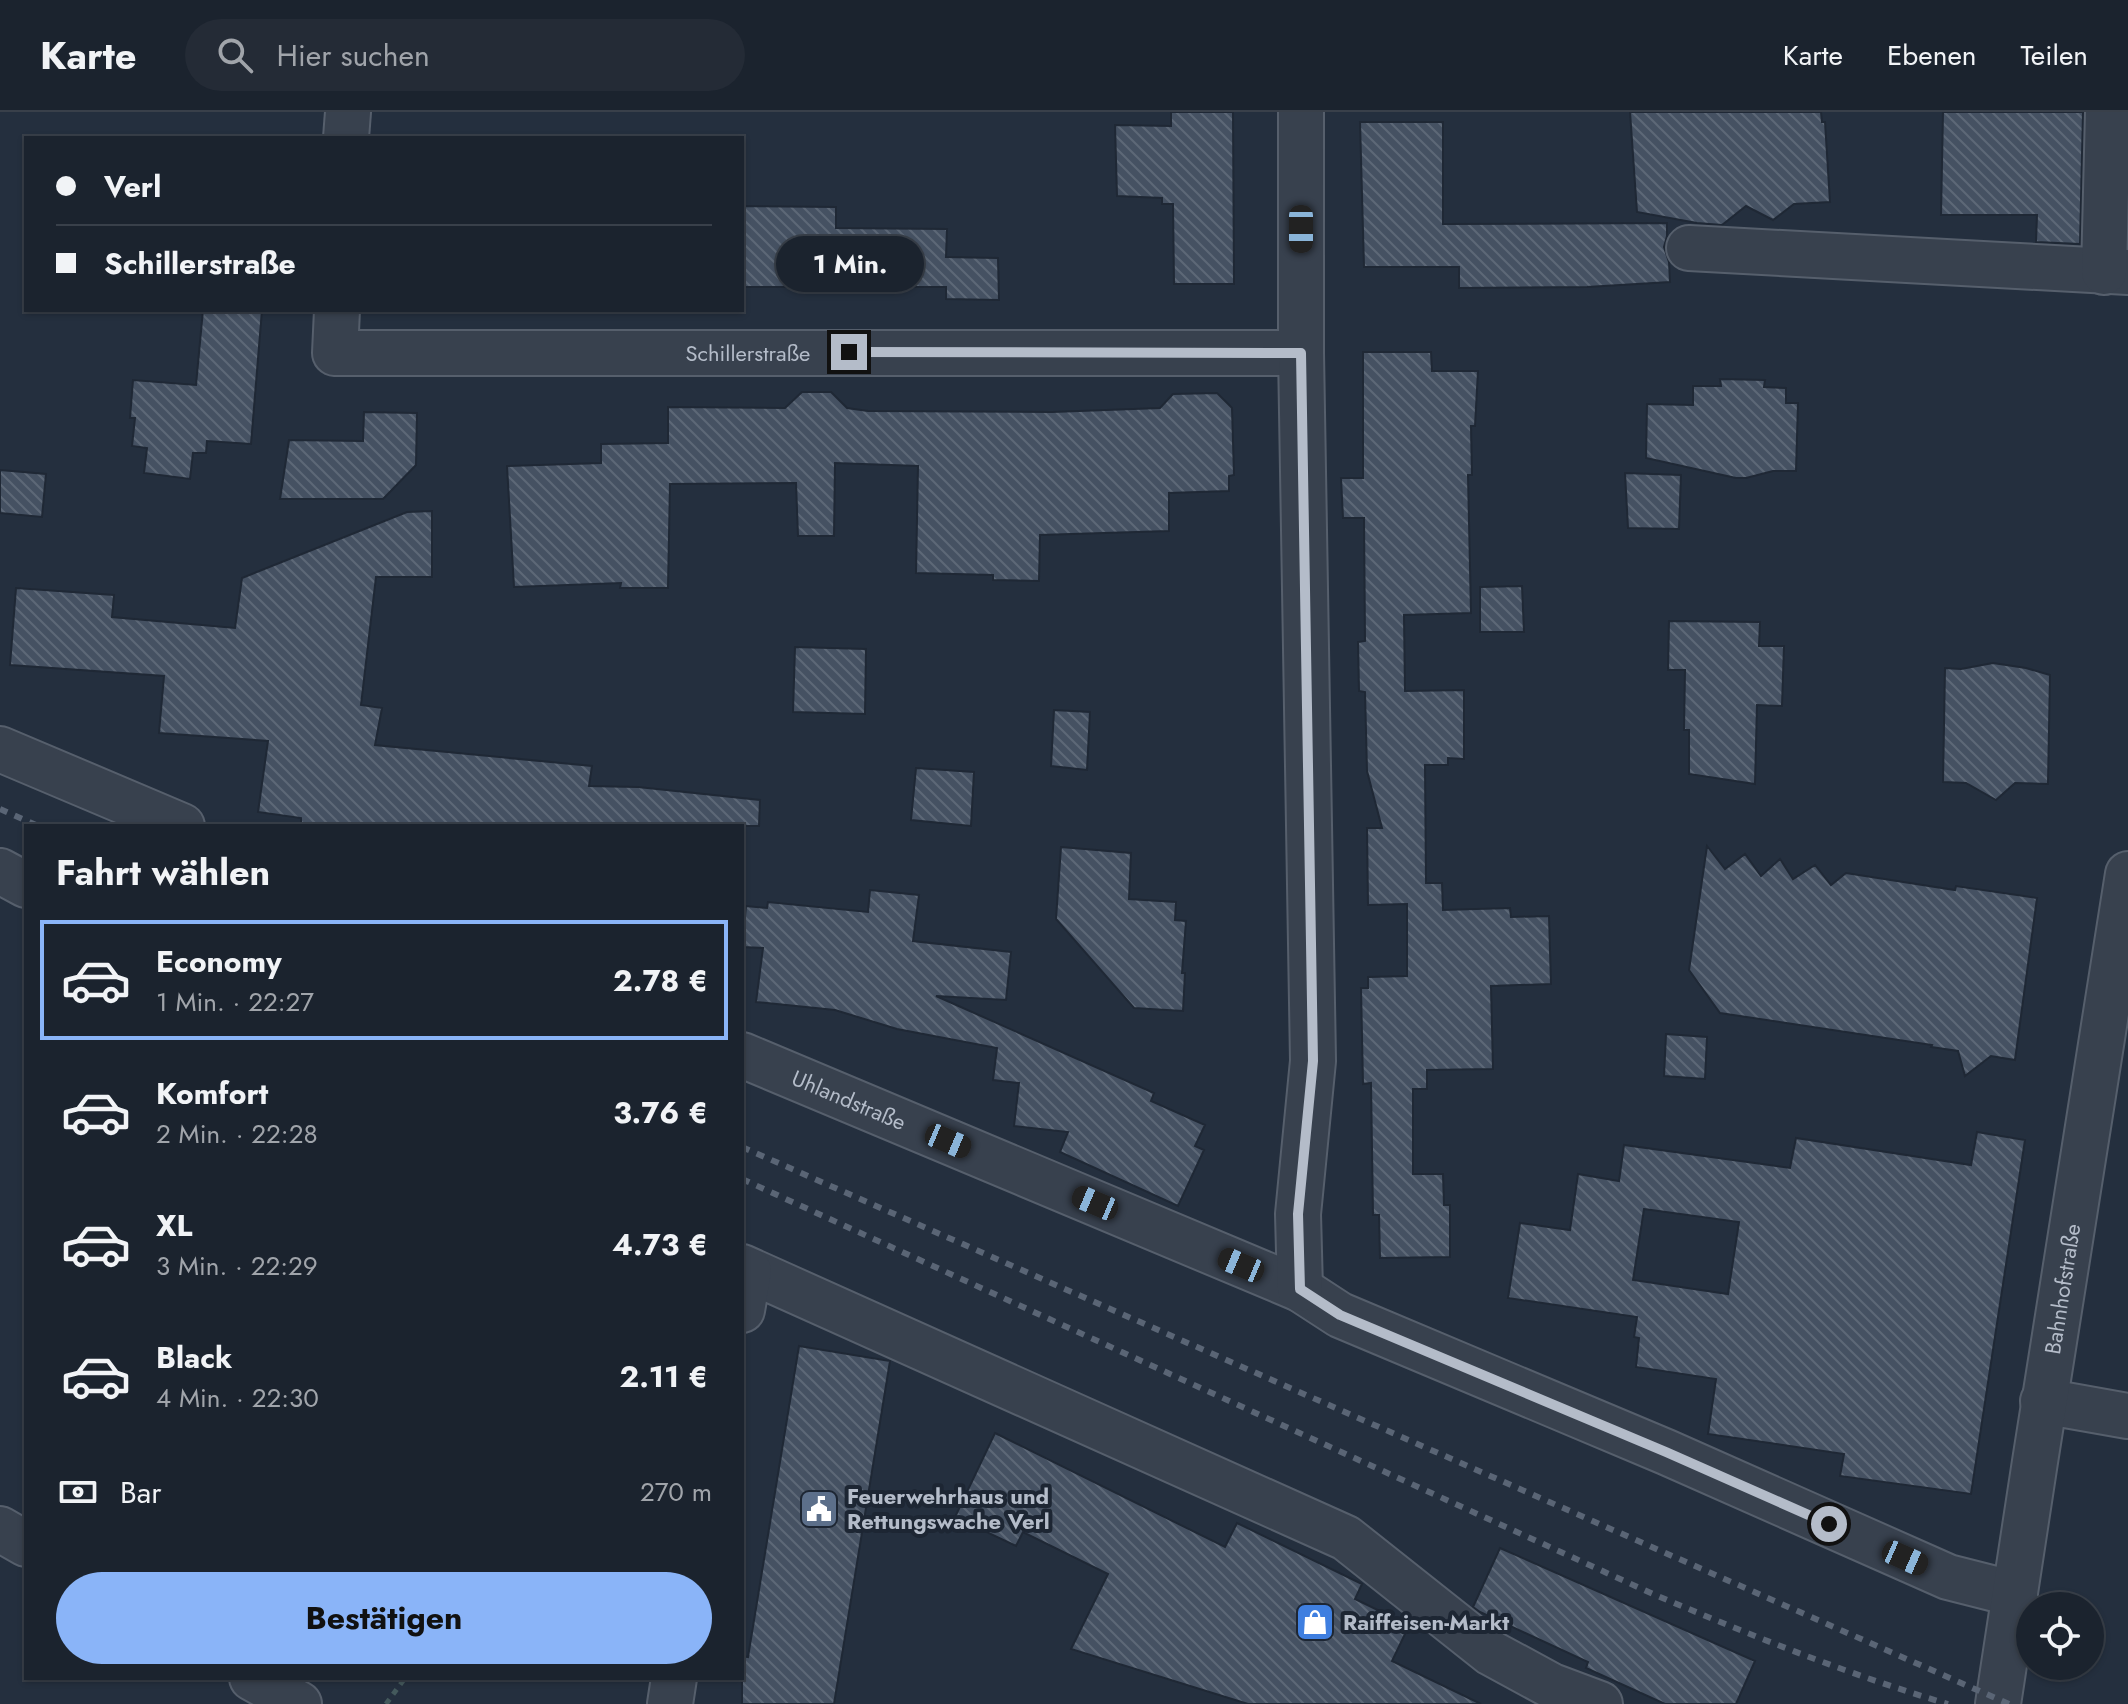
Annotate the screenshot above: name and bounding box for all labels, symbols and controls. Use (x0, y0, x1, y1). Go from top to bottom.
search box (185, 19, 745, 91)
text: Karte (40, 28, 137, 83)
icon: search (213, 33, 257, 77)
text: Hier suchen (277, 34, 430, 77)
text: Karte (1783, 35, 1843, 76)
text: Ebenen (1887, 35, 1977, 76)
text: Teilen (2021, 35, 2088, 76)
text: Verl (104, 165, 161, 208)
car (1289, 205, 1313, 253)
callout: 1 Min. (775, 236, 923, 292)
text: Schillerstraße (104, 242, 296, 285)
text: 1 Min. (813, 245, 887, 283)
route end (831, 334, 867, 370)
street label: Schillerstraße (685, 337, 810, 369)
text: Fahrt wählen (56, 846, 270, 898)
text: Economy (156, 940, 282, 983)
icon: car (60, 944, 132, 1016)
text: 2.78 € (613, 959, 708, 1002)
text: 1 Min. · 22:27 (156, 983, 314, 1021)
street label: Uhlandstraße (787, 1062, 911, 1138)
text: Komfort (156, 1072, 268, 1115)
icon: car (60, 1076, 132, 1148)
text: 3.76 € (613, 1091, 708, 1134)
text: 2 Min. · 22:28 (156, 1115, 318, 1153)
car (921, 1121, 975, 1161)
car (1068, 1183, 1122, 1223)
text: XL (156, 1204, 192, 1247)
icon: car (60, 1208, 132, 1280)
street label: Bahnhofstraße (2036, 1221, 2088, 1357)
text: 4.73 € (612, 1223, 708, 1266)
car (1214, 1245, 1268, 1285)
text: 3 Min. · 22:29 (156, 1247, 318, 1285)
text: Black (156, 1336, 232, 1379)
icon: car (60, 1340, 132, 1412)
text: 2.11 € (619, 1355, 708, 1398)
text: 4 Min. · 22:30 (156, 1379, 319, 1417)
icon: cash (56, 1470, 100, 1514)
text: Bar (120, 1471, 161, 1514)
text: 270 m (640, 1473, 712, 1511)
place label: Feuerwehrhaus und Rettungswache Verl (847, 1480, 1050, 1537)
public building icon: Feuerwehrhaus und Rettungswache Verl (798, 1488, 840, 1530)
route start (1811, 1506, 1847, 1542)
car (1878, 1537, 1932, 1579)
button: Bestätigen (56, 1572, 712, 1664)
map controls (2016, 1592, 2104, 1680)
button: locate (2016, 1592, 2104, 1680)
shop icon: Raiffeisen-Markt (1294, 1601, 1336, 1643)
place label: Raiffeisen-Markt (1343, 1606, 1509, 1638)

